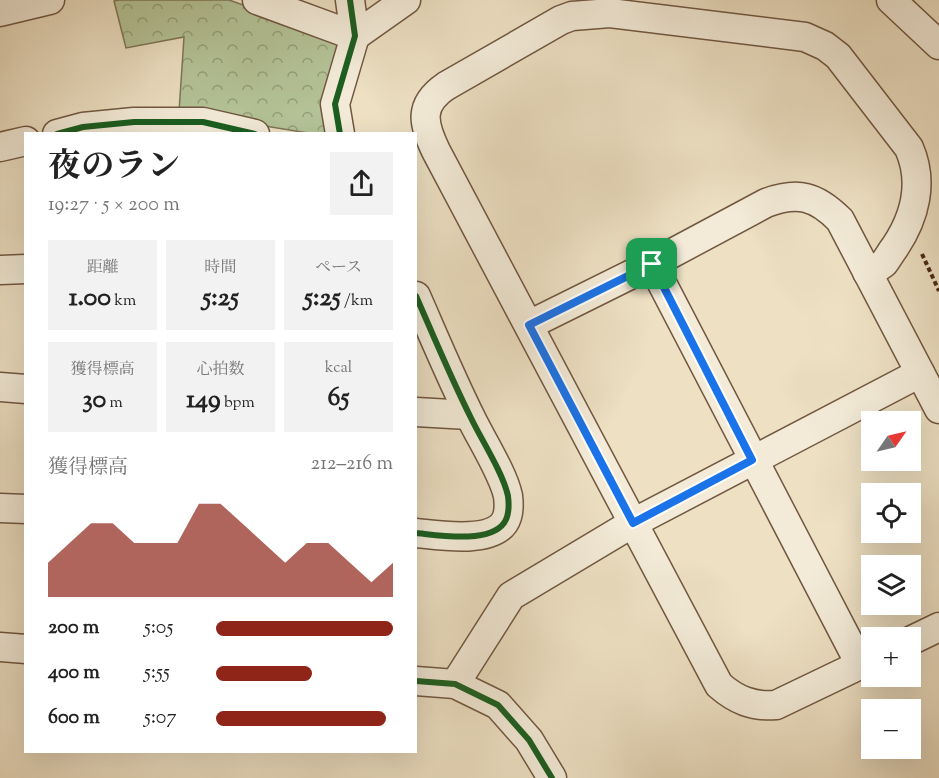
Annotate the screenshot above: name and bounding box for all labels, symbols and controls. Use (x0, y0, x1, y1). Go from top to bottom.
text: 夜のラン (48, 144, 180, 192)
button: share (330, 152, 393, 215)
text: 19:27 · 5 × 200 m (48, 191, 180, 220)
pin (626, 238, 677, 289)
icon: arrive (635, 247, 668, 280)
text: 距離 (86, 257, 119, 280)
text: 時間 (204, 257, 237, 280)
text: ペース (315, 257, 362, 280)
text: 1.00 (69, 280, 111, 317)
text: 5:25 (202, 280, 239, 317)
text: 5:25 (304, 280, 341, 317)
text: km (111, 290, 136, 313)
text: /km (341, 290, 373, 313)
text: kcal (325, 357, 352, 380)
text: 獲得標高 (70, 359, 135, 382)
text: 心拍数 (196, 359, 245, 382)
text: 65 (328, 380, 349, 417)
text: 30 (82, 382, 106, 419)
text: 149 (186, 382, 221, 419)
text: m (106, 392, 123, 415)
text: bpm (221, 392, 255, 415)
north arrow (861, 411, 921, 471)
map controls (861, 411, 921, 759)
text: 212–216 m (311, 450, 393, 479)
text: 獲得標高 (48, 454, 128, 483)
button: locate (861, 483, 921, 543)
button: layers (861, 555, 921, 615)
text: 200 m (48, 614, 99, 643)
text: 5:05 (144, 614, 173, 643)
button: + (861, 627, 921, 687)
text: 400 m (48, 659, 100, 688)
text: 5:55 (144, 659, 170, 688)
button: − (861, 699, 921, 759)
text: 600 m (48, 704, 100, 733)
text: 5:07 (144, 704, 176, 733)

